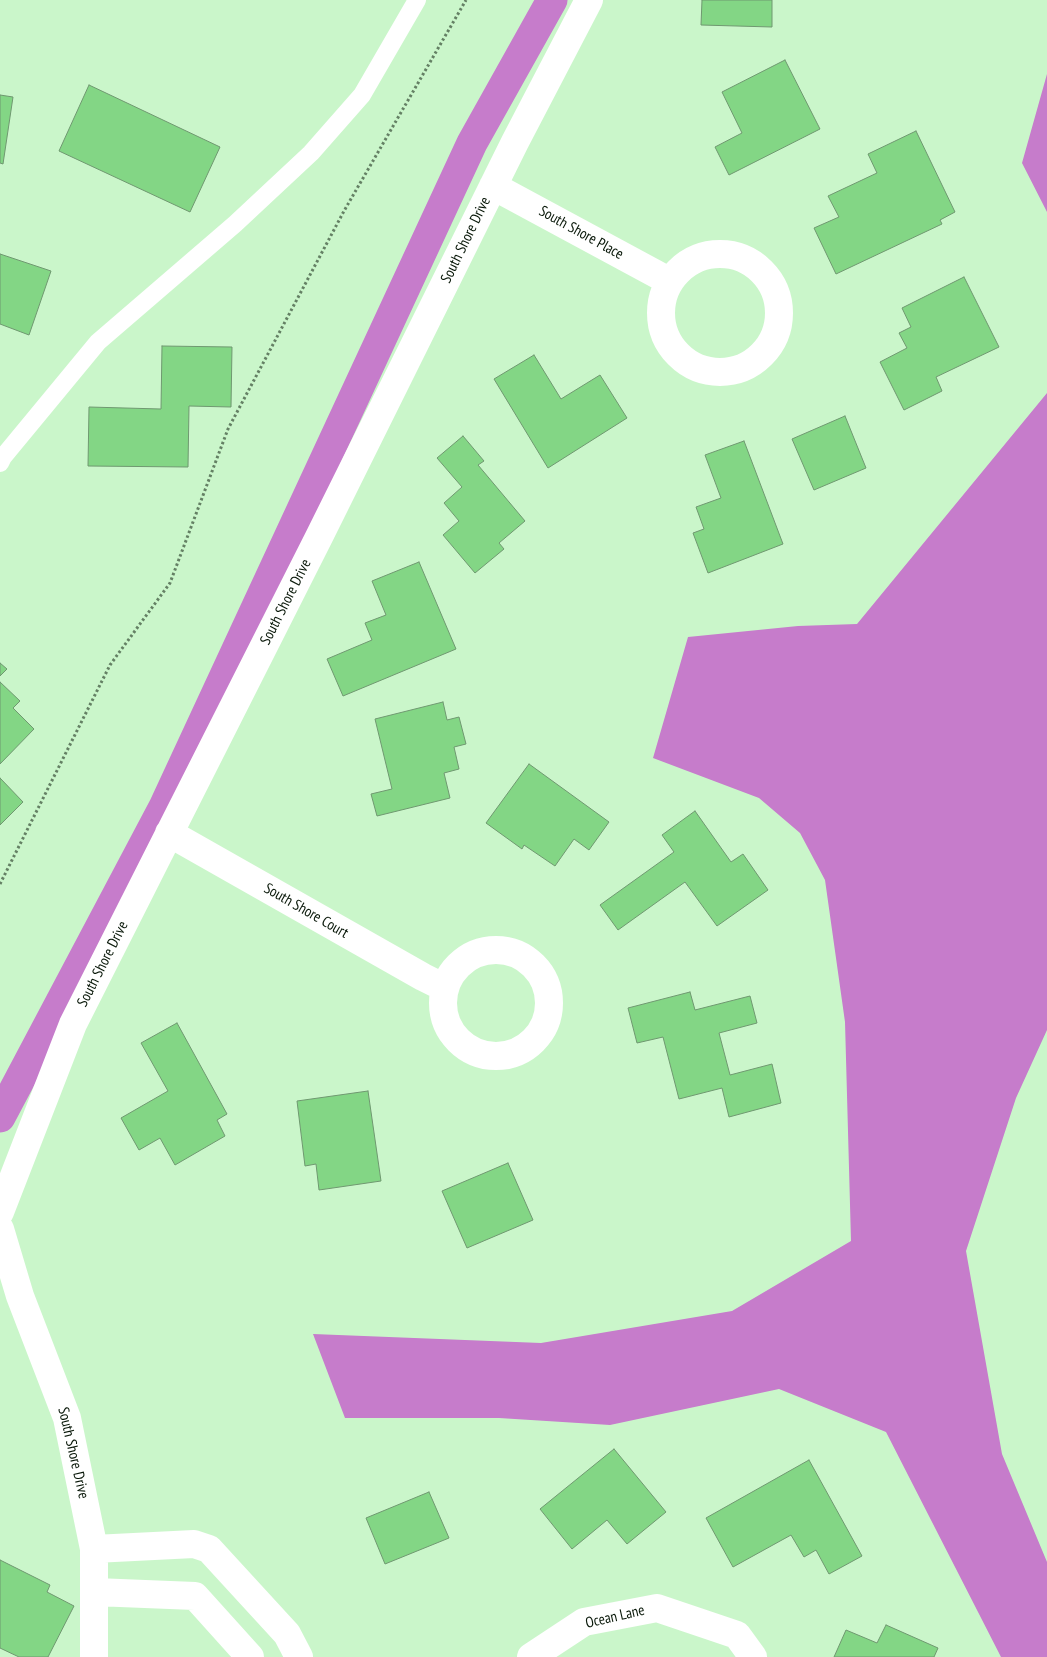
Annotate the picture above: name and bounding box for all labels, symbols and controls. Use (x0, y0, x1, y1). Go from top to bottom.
street label: South Shore Drive (437, 194, 495, 286)
street label: South Shore Place (536, 202, 626, 264)
street label: South Shore Drive (257, 556, 315, 648)
street label: South Shore Court (261, 880, 351, 942)
street label: South Shore Drive (74, 918, 132, 1010)
street label: South Shore Drive (54, 1405, 92, 1501)
street label: Ocean Lane (584, 1601, 646, 1633)

